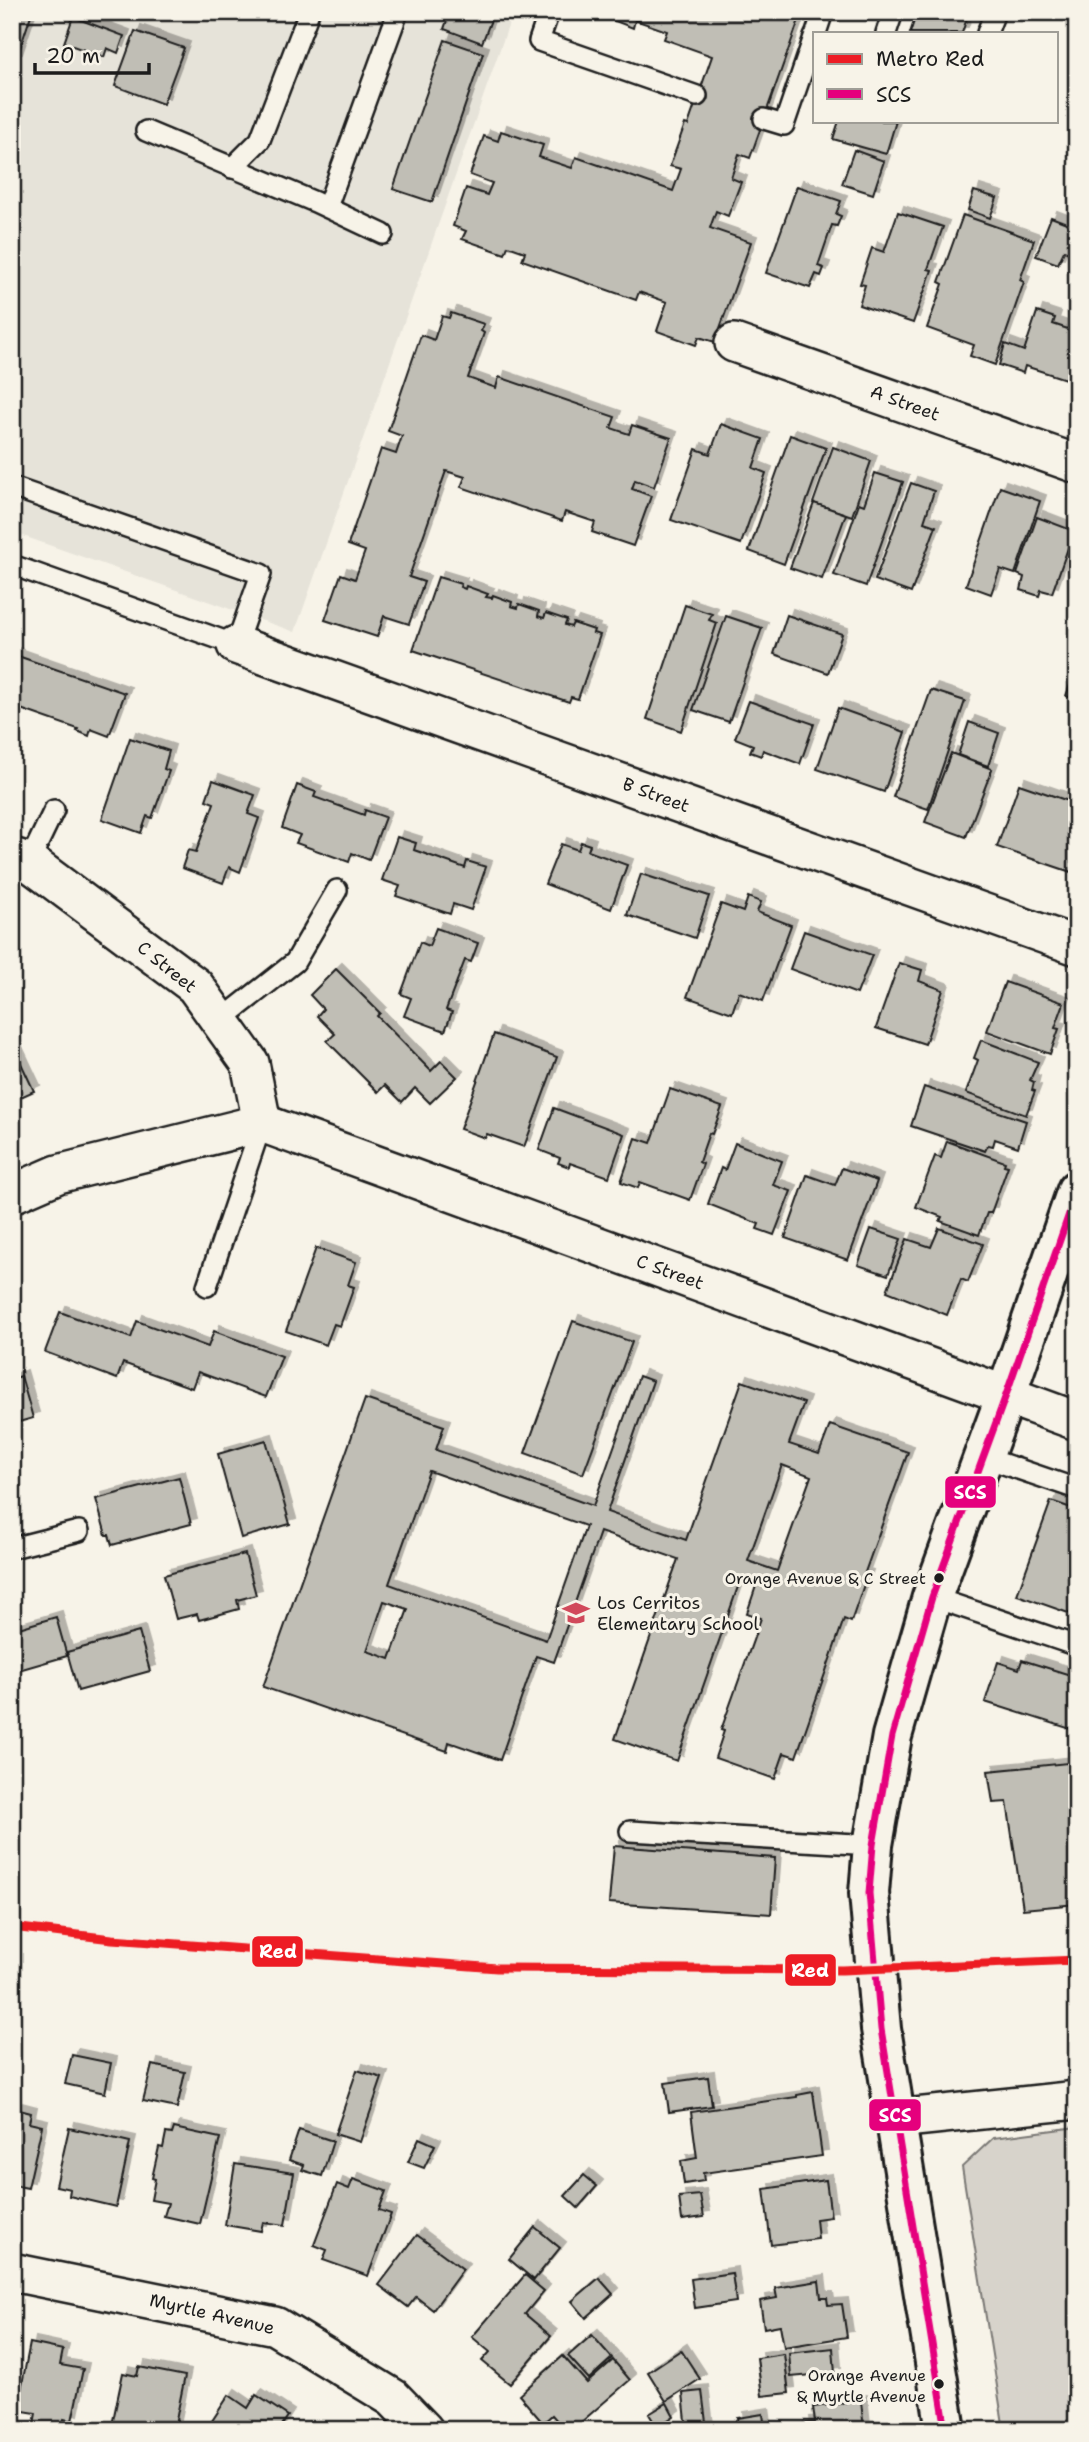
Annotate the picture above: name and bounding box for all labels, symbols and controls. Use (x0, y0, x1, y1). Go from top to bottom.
scale bar (35, 32, 149, 76)
legend (813, 32, 1058, 122)
text: 20 m (46, 42, 100, 70)
text: Metro Red (876, 45, 984, 73)
text: SCS (876, 81, 912, 109)
street label: A Street (867, 379, 943, 427)
street label: B Street (619, 772, 693, 818)
street label: C Street (132, 936, 202, 998)
street label: C Street (633, 1249, 707, 1295)
line badge: SCS (944, 1475, 997, 1509)
text: SCS (953, 1480, 987, 1505)
place label: Orange Avenue & C Street (725, 1568, 926, 1589)
marker: Orange Avenue & C Street (932, 1571, 946, 1585)
place label: Los Cerritos Elementary School (597, 1591, 760, 1636)
school or university icon: Los Cerritos Elementary School (561, 1598, 591, 1628)
line badge: Red (251, 1935, 304, 1968)
text: Red (259, 1939, 297, 1964)
line badge: Red (784, 1953, 837, 1987)
text: Red (791, 1958, 829, 1983)
line badge: SCS (868, 2098, 922, 2132)
text: SCS (878, 2103, 912, 2128)
street label: Myrtle Avenue (147, 2288, 277, 2340)
place label: Orange Avenue & Myrtle Avenue (797, 2365, 926, 2407)
marker: Orange Avenue & Myrtle Avenue (932, 2377, 946, 2391)

